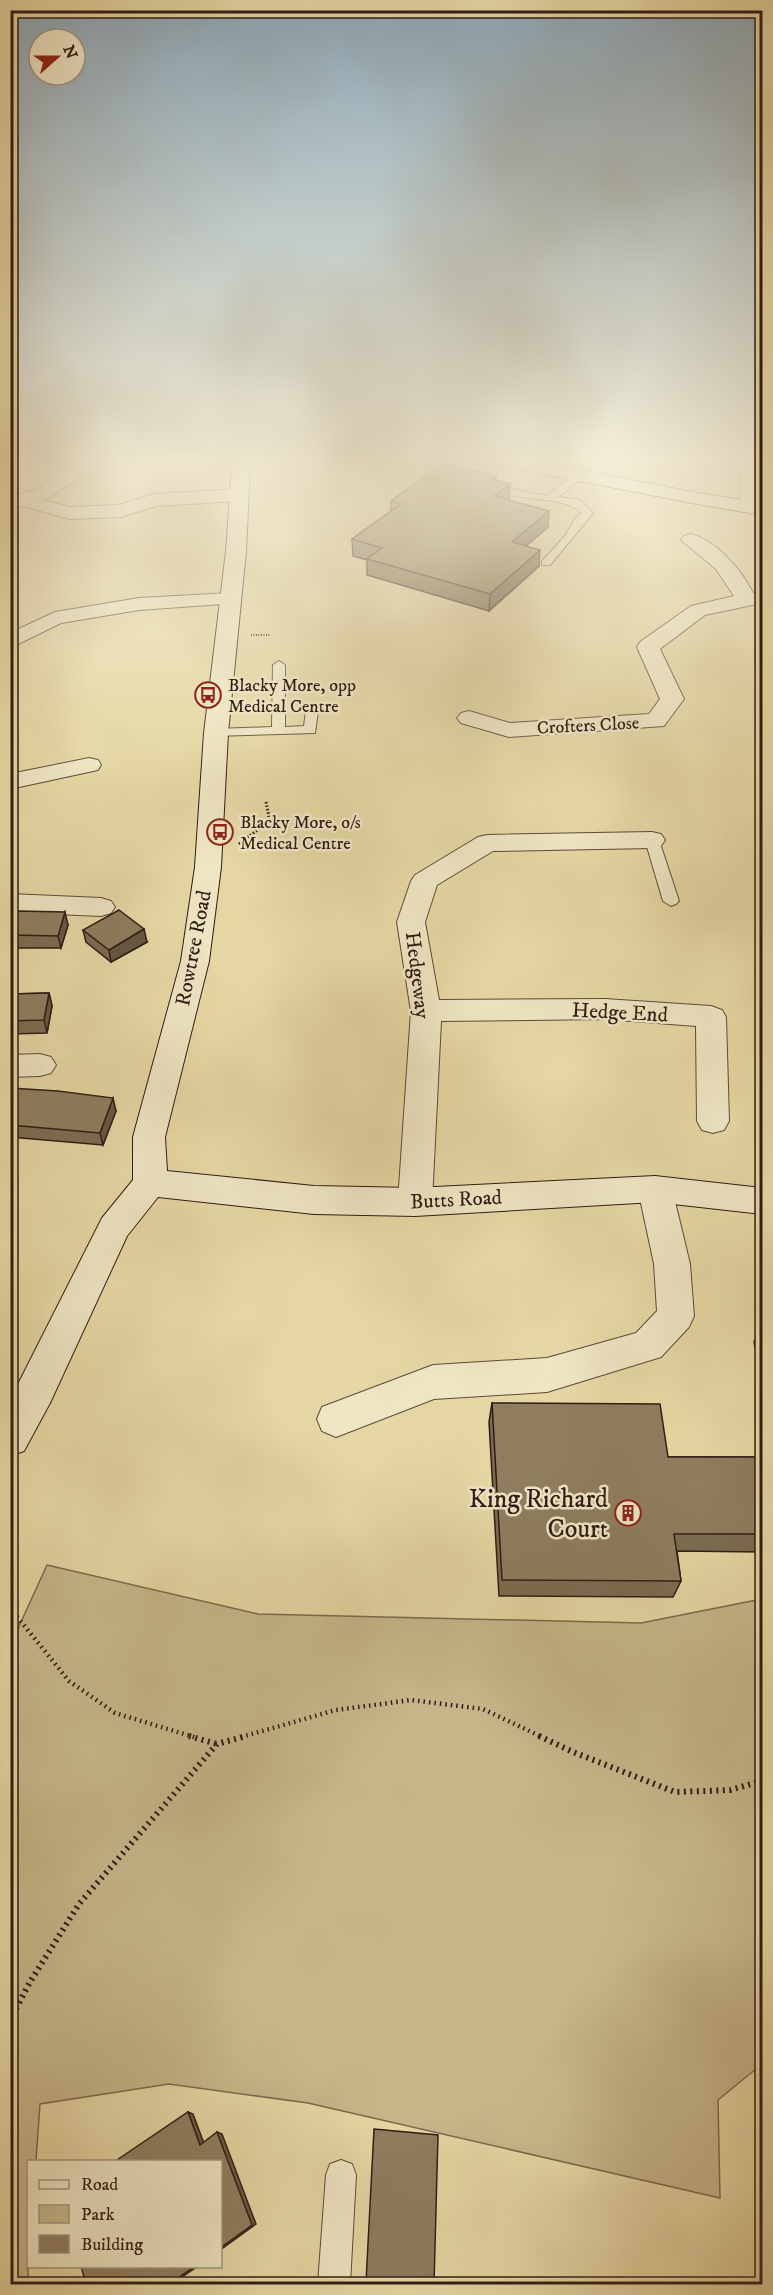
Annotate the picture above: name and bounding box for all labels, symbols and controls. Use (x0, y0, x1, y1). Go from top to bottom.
north arrow (27, 27, 87, 87)
text: N (58, 42, 82, 62)
place label: Blacky More, opp Medical Centre (228, 675, 356, 718)
bus stop icon: Blacky More, opp Medical Centre (193, 680, 223, 710)
street label: Crofters Close (536, 712, 640, 740)
place label: Blacky More, o/s Medical Centre (240, 812, 361, 855)
bus stop icon: Blacky More, o/s Medical Centre (205, 817, 235, 847)
street label: Rowtree Road (170, 888, 218, 1008)
street label: Hedgeway (399, 930, 435, 1021)
street label: Hedge End (571, 997, 669, 1029)
street label: Butts Road (409, 1185, 503, 1215)
place label: King Richard Court (469, 1483, 608, 1546)
building icon: King Richard Court (613, 1498, 643, 1528)
legend (27, 2160, 222, 2268)
text: Road (81, 2174, 118, 2196)
text: Park (81, 2204, 115, 2226)
text: Building (81, 2234, 143, 2256)

